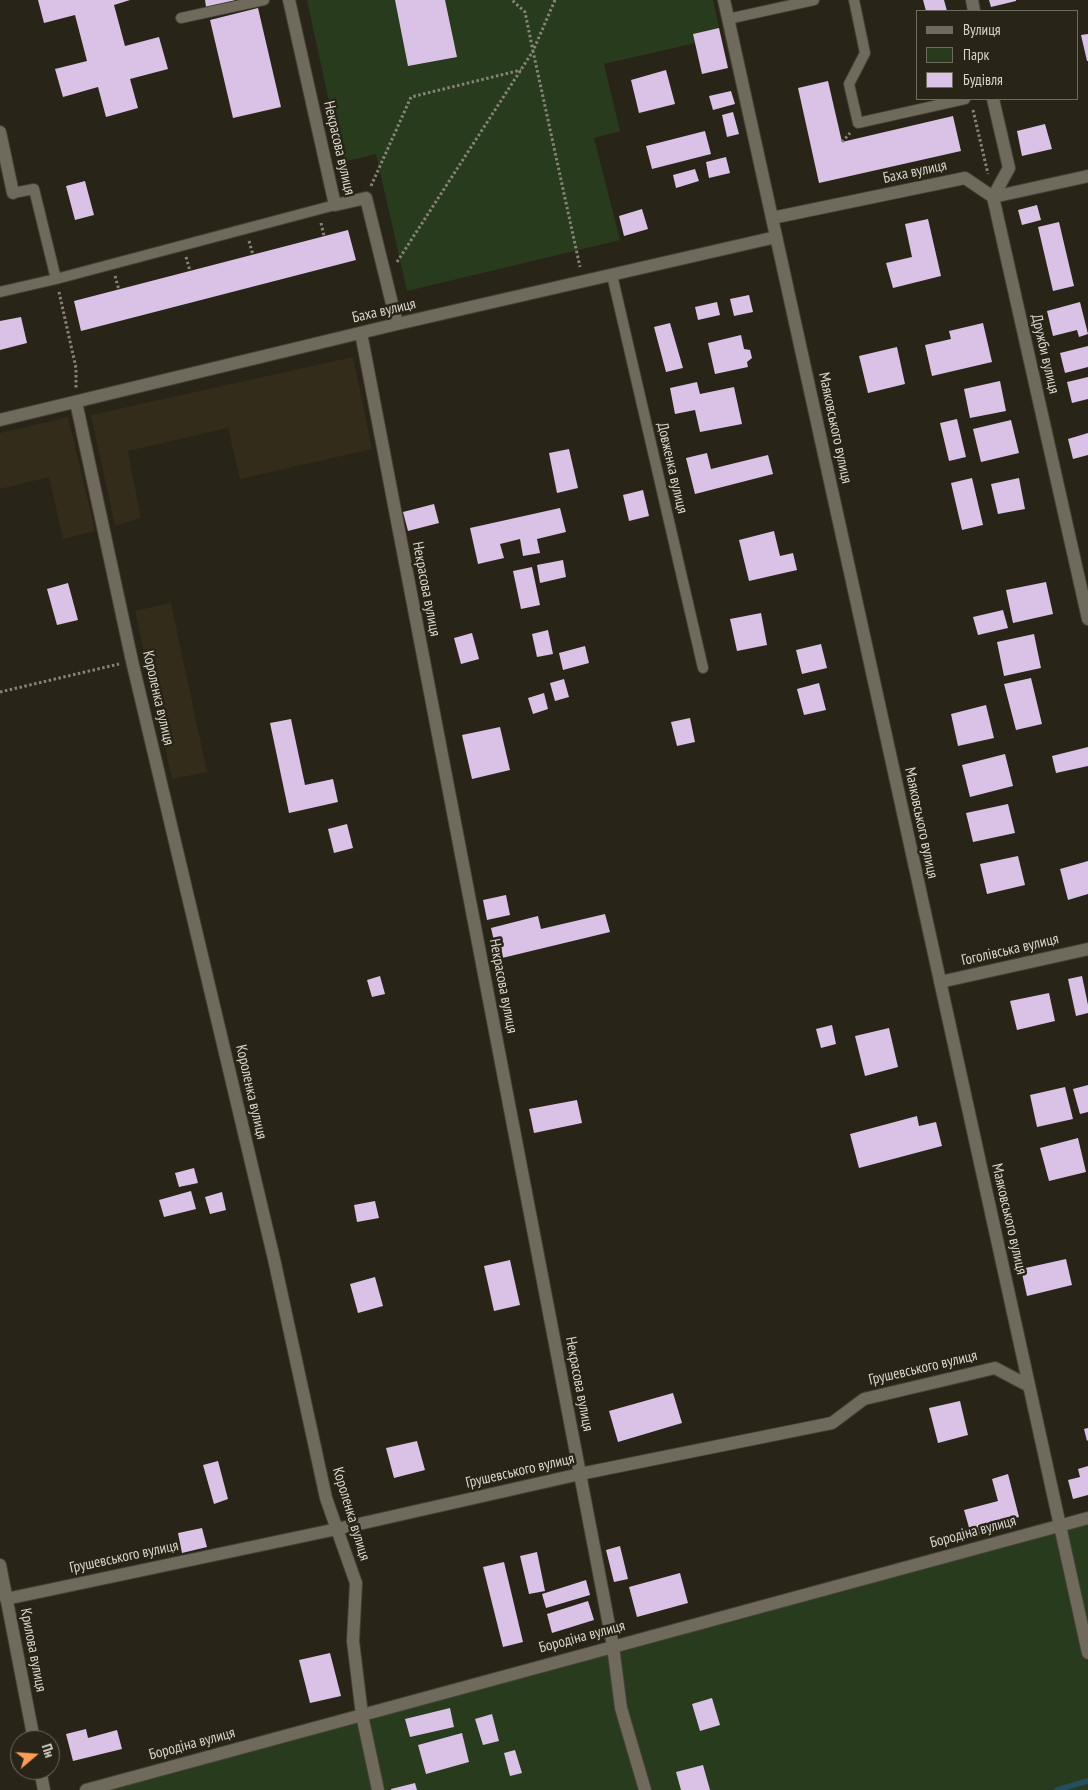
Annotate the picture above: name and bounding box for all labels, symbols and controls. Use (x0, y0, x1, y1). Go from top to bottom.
legend (916, 10, 1078, 100)
text: Вулиця (963, 20, 1001, 39)
text: Парк (963, 45, 989, 64)
text: Будівля (963, 70, 1003, 89)
street label: Некрасова вулиця (319, 99, 359, 197)
street label: Баха вулиця (882, 156, 948, 188)
street label: Баха вулиця (350, 295, 418, 327)
street label: Дружби вулиця (1027, 312, 1063, 396)
street label: Маяковського вулиця (814, 371, 856, 485)
street label: Довженка вулиця (653, 421, 691, 515)
street label: Некрасова вулиця (408, 540, 444, 638)
street label: Короленка вулиця (138, 649, 178, 747)
street label: Маяковського вулиця (900, 766, 942, 880)
street label: Гоголівська вулиця (960, 930, 1060, 970)
street label: Некрасова вулиця (485, 937, 521, 1035)
street label: Короленка вулиця (231, 1043, 271, 1141)
street label: Маяковського вулиця (987, 1162, 1031, 1276)
street label: Некрасова вулиця (561, 1335, 597, 1433)
street label: Грушевського вулиця (867, 1347, 979, 1389)
street label: Грушевського вулиця (464, 1450, 576, 1492)
street label: Короленка вулиця (328, 1465, 374, 1563)
street label: Бородіна вулиця (928, 1512, 1018, 1552)
street label: Грушевського вулиця (68, 1537, 180, 1577)
street label: Крилова вулиця (16, 1607, 50, 1693)
street label: Бородіна вулиця (537, 1617, 627, 1657)
street label: Бородіна вулиця (147, 1724, 237, 1764)
north arrow (10, 1730, 60, 1780)
text: Пн (38, 1741, 59, 1760)

